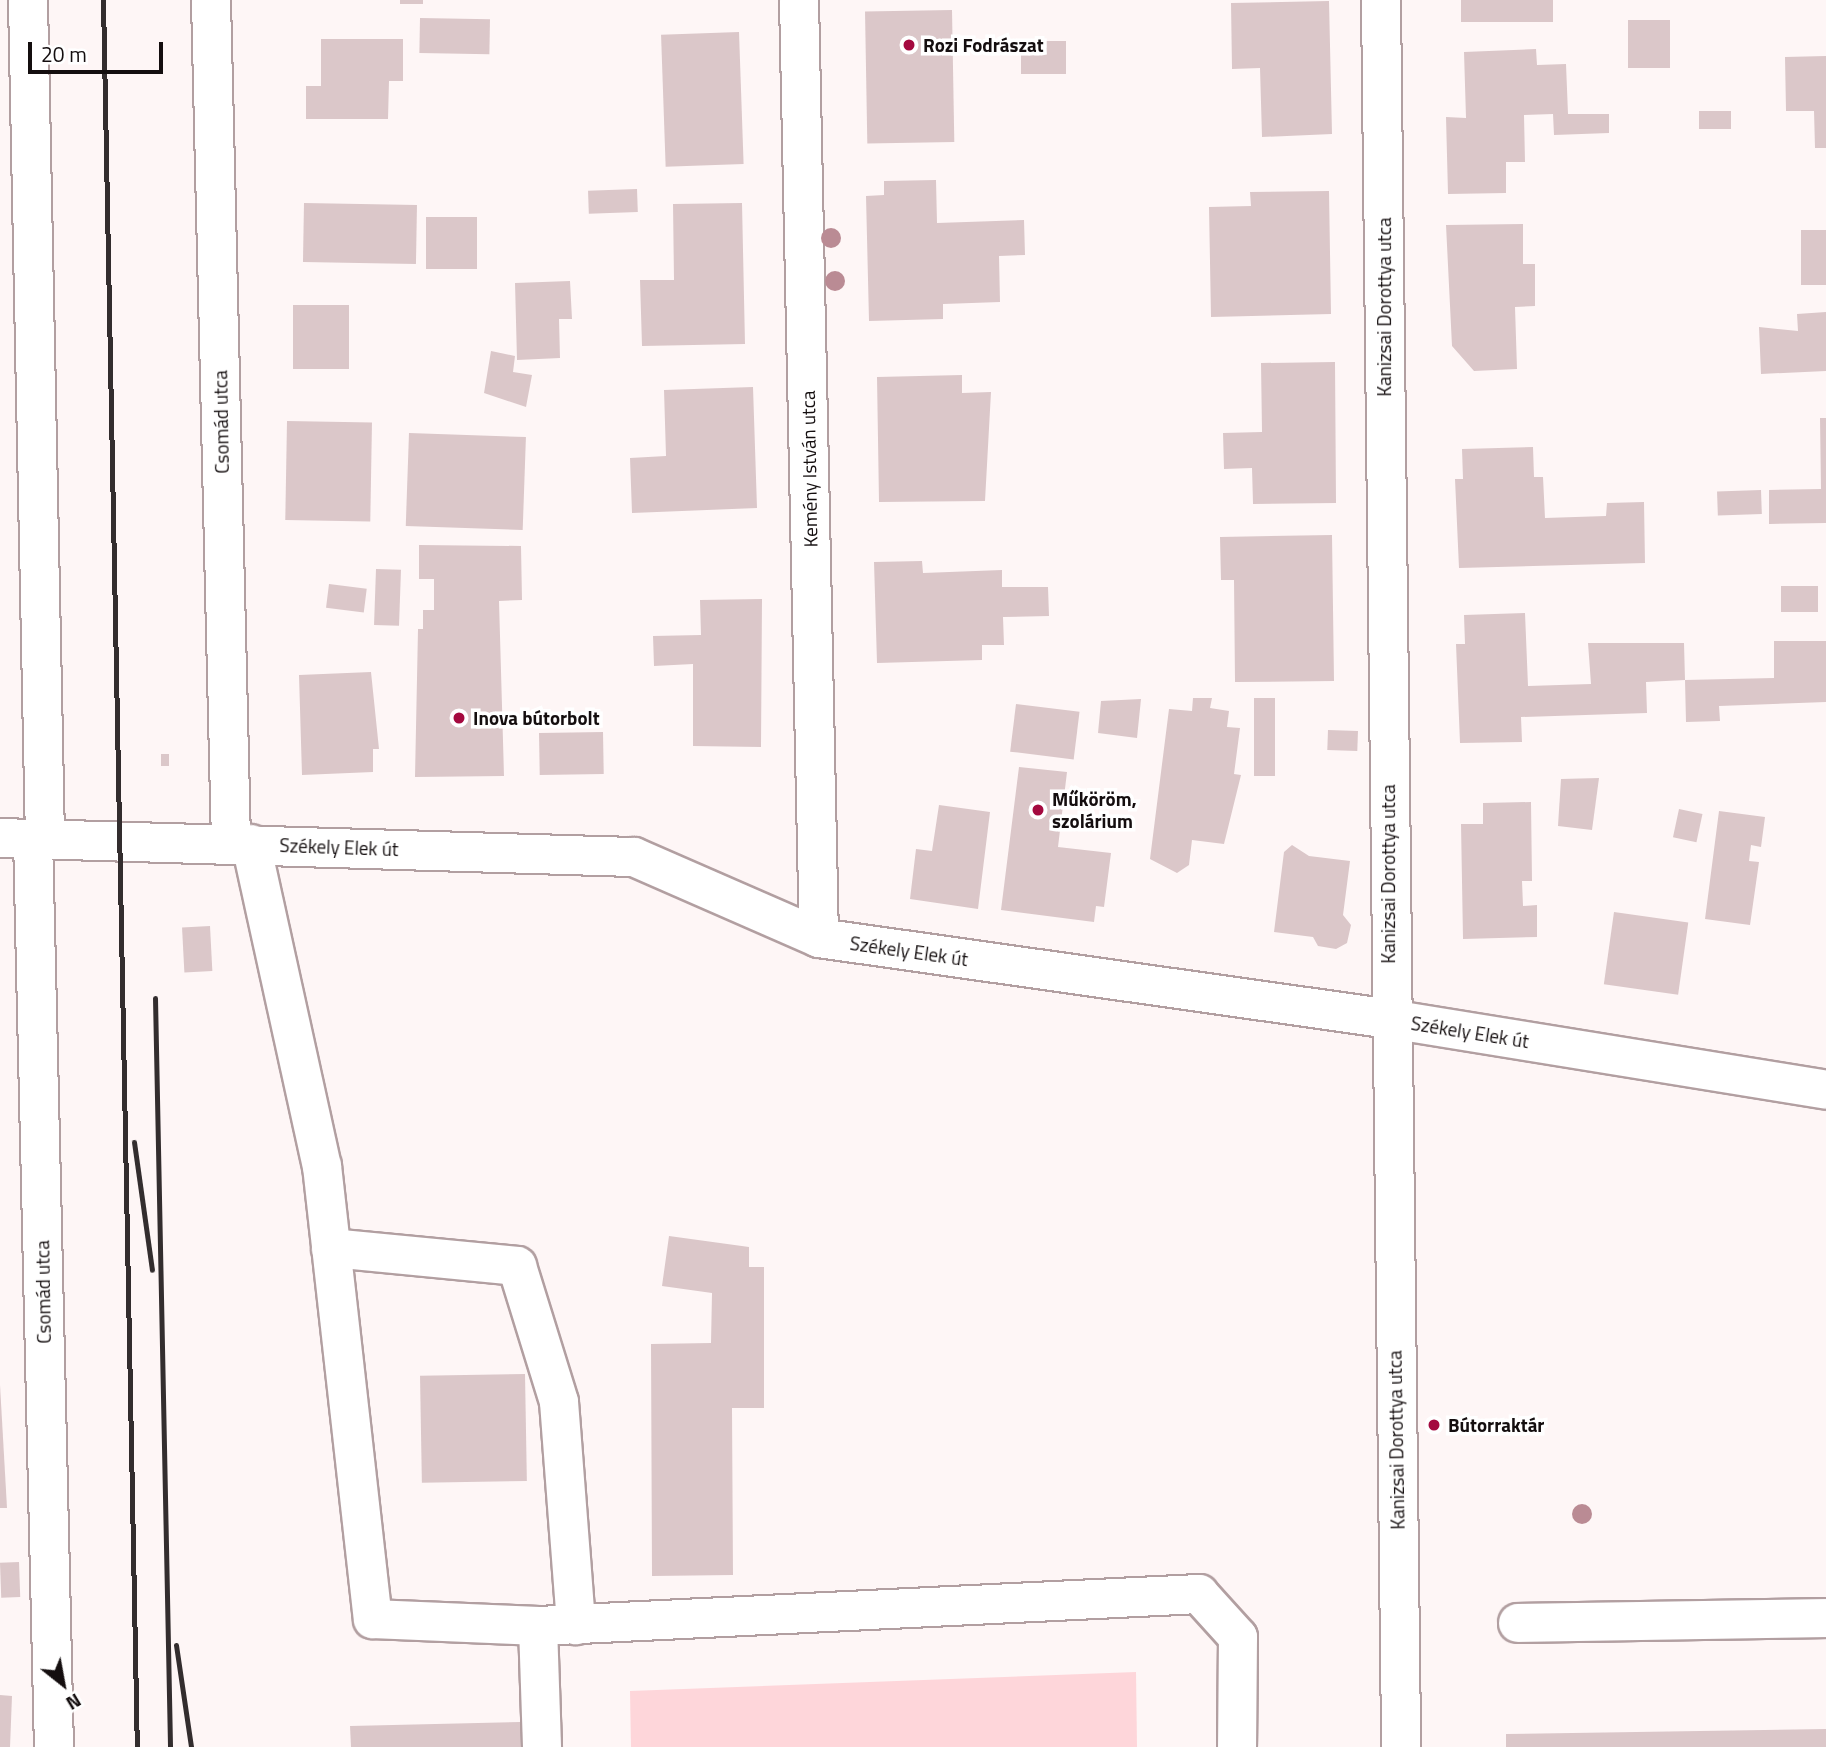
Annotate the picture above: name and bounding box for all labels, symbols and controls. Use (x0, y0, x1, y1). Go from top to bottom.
scale bar (32, 28, 166, 72)
place label: Rozi Fodrászat (923, 34, 1044, 56)
marker: Rozi Fodrászat (901, 37, 917, 53)
text: 20 m (41, 38, 87, 70)
street label: Kanizsai Dorottya utca (1373, 217, 1395, 397)
street label: Csomád utca (209, 370, 233, 474)
street label: Kemény István utca (796, 390, 822, 548)
place label: Inova bútorbolt (473, 707, 600, 729)
marker: Inova bútorbolt (451, 710, 467, 726)
street label: Kanizsai Dorottya utca (1377, 784, 1399, 964)
place label: Műköröm, szolárium (1052, 788, 1137, 832)
marker: Műköröm, szolárium (1030, 802, 1046, 818)
street label: Székely Elek út (279, 834, 399, 860)
street label: Székely Elek út (848, 931, 970, 971)
street label: Székely Elek út (1409, 1011, 1531, 1053)
street label: Csomád utca (31, 1240, 55, 1344)
street label: Kanizsai Dorottya utca (1383, 1350, 1409, 1530)
place label: Bútorraktár (1448, 1414, 1544, 1436)
marker: Bútorraktár (1426, 1417, 1442, 1433)
north arrow (28, 1649, 98, 1719)
text: N (61, 1687, 87, 1718)

